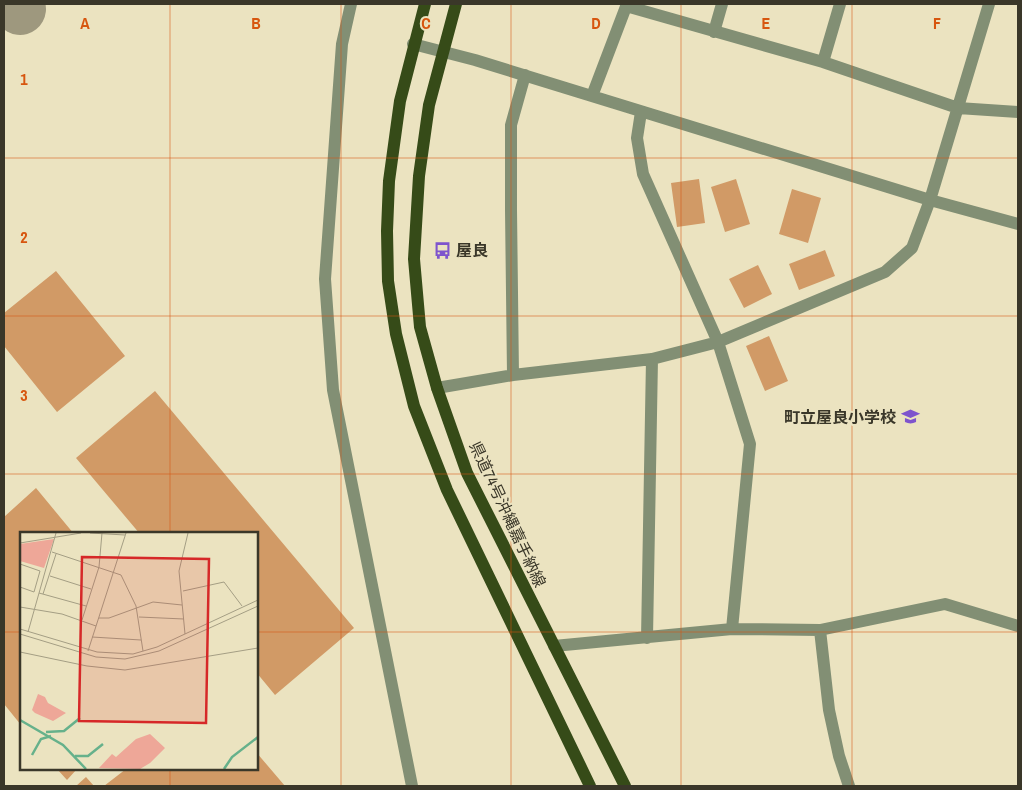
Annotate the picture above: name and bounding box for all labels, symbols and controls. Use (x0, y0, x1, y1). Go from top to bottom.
text: A (80, 12, 90, 34)
text: B (251, 12, 261, 34)
text: C (421, 12, 431, 34)
text: D (591, 12, 601, 34)
text: E (762, 12, 771, 34)
text: F (933, 12, 941, 34)
text: 1 (20, 68, 28, 90)
text: 2 (20, 226, 28, 248)
place label: 屋良 (456, 239, 488, 261)
bus stop icon: 屋良 (432, 240, 452, 260)
text: 3 (20, 384, 28, 406)
place label: 町立屋良小学校 (784, 406, 896, 428)
school or university icon: 町立屋良小学校 (900, 407, 920, 427)
street label: 県道74号沖縄嘉手納線 (465, 437, 551, 591)
inset map (20, 532, 258, 770)

